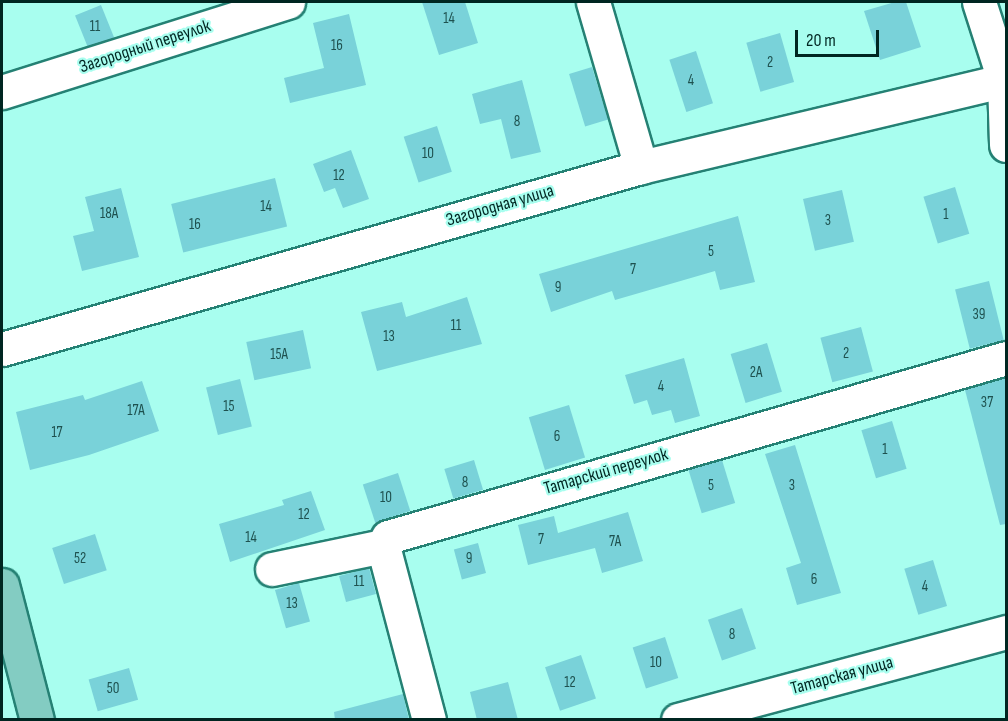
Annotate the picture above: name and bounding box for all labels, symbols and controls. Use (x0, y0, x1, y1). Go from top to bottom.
house number: 14 (443, 10, 455, 28)
street label: Загородный переулок (77, 16, 213, 78)
house number: 11 (90, 18, 100, 36)
scale bar (798, 18, 882, 56)
text: 20 m (806, 30, 836, 51)
house number: 16 (331, 37, 343, 55)
house number: 2 (767, 54, 773, 72)
house number: 4 (688, 72, 694, 90)
house number: 8 (514, 113, 520, 131)
house number: 10 (422, 145, 434, 163)
house number: 12 (333, 167, 345, 185)
street label: Загородная улица (444, 180, 556, 232)
house number: 14 (260, 198, 272, 216)
house number: 18А (100, 205, 118, 223)
house number: 1 (943, 206, 949, 224)
house number: 3 (825, 212, 831, 230)
house number: 16 (189, 216, 201, 234)
house number: 5 (708, 243, 714, 261)
house number: 7 (630, 261, 636, 279)
house number: 9 (555, 279, 561, 297)
house number: 39 (973, 306, 985, 324)
house number: 11 (451, 317, 461, 335)
house number: 13 (383, 328, 395, 346)
house number: 2 (843, 345, 849, 363)
house number: 15А (270, 346, 288, 364)
house number: 2А (750, 364, 762, 382)
house number: 4 (658, 378, 664, 396)
house number: 37 (981, 394, 993, 412)
house number: 15 (223, 398, 235, 416)
house number: 17А (127, 402, 145, 420)
house number: 17 (51, 424, 63, 442)
house number: 6 (554, 428, 560, 446)
house number: 1 (882, 441, 888, 459)
street label: Татарский переулок (542, 444, 670, 500)
house number: 8 (462, 474, 468, 492)
house number: 5 (708, 477, 714, 495)
house number: 3 (789, 477, 795, 495)
house number: 10 (380, 489, 392, 507)
house number: 12 (298, 506, 310, 524)
house number: 14 (245, 529, 257, 547)
house number: 7 (538, 531, 544, 549)
house number: 7А (609, 533, 621, 551)
house number: 52 (74, 550, 86, 568)
house number: 9 (466, 550, 472, 568)
house number: 6 (811, 571, 817, 589)
house number: 11 (354, 573, 364, 591)
house number: 4 (922, 578, 928, 596)
house number: 13 (286, 595, 298, 613)
house number: 8 (729, 626, 735, 644)
street label: Татарская улица (789, 652, 895, 700)
house number: 10 (650, 654, 662, 672)
house number: 12 (564, 674, 576, 692)
house number: 50 (107, 680, 119, 698)

